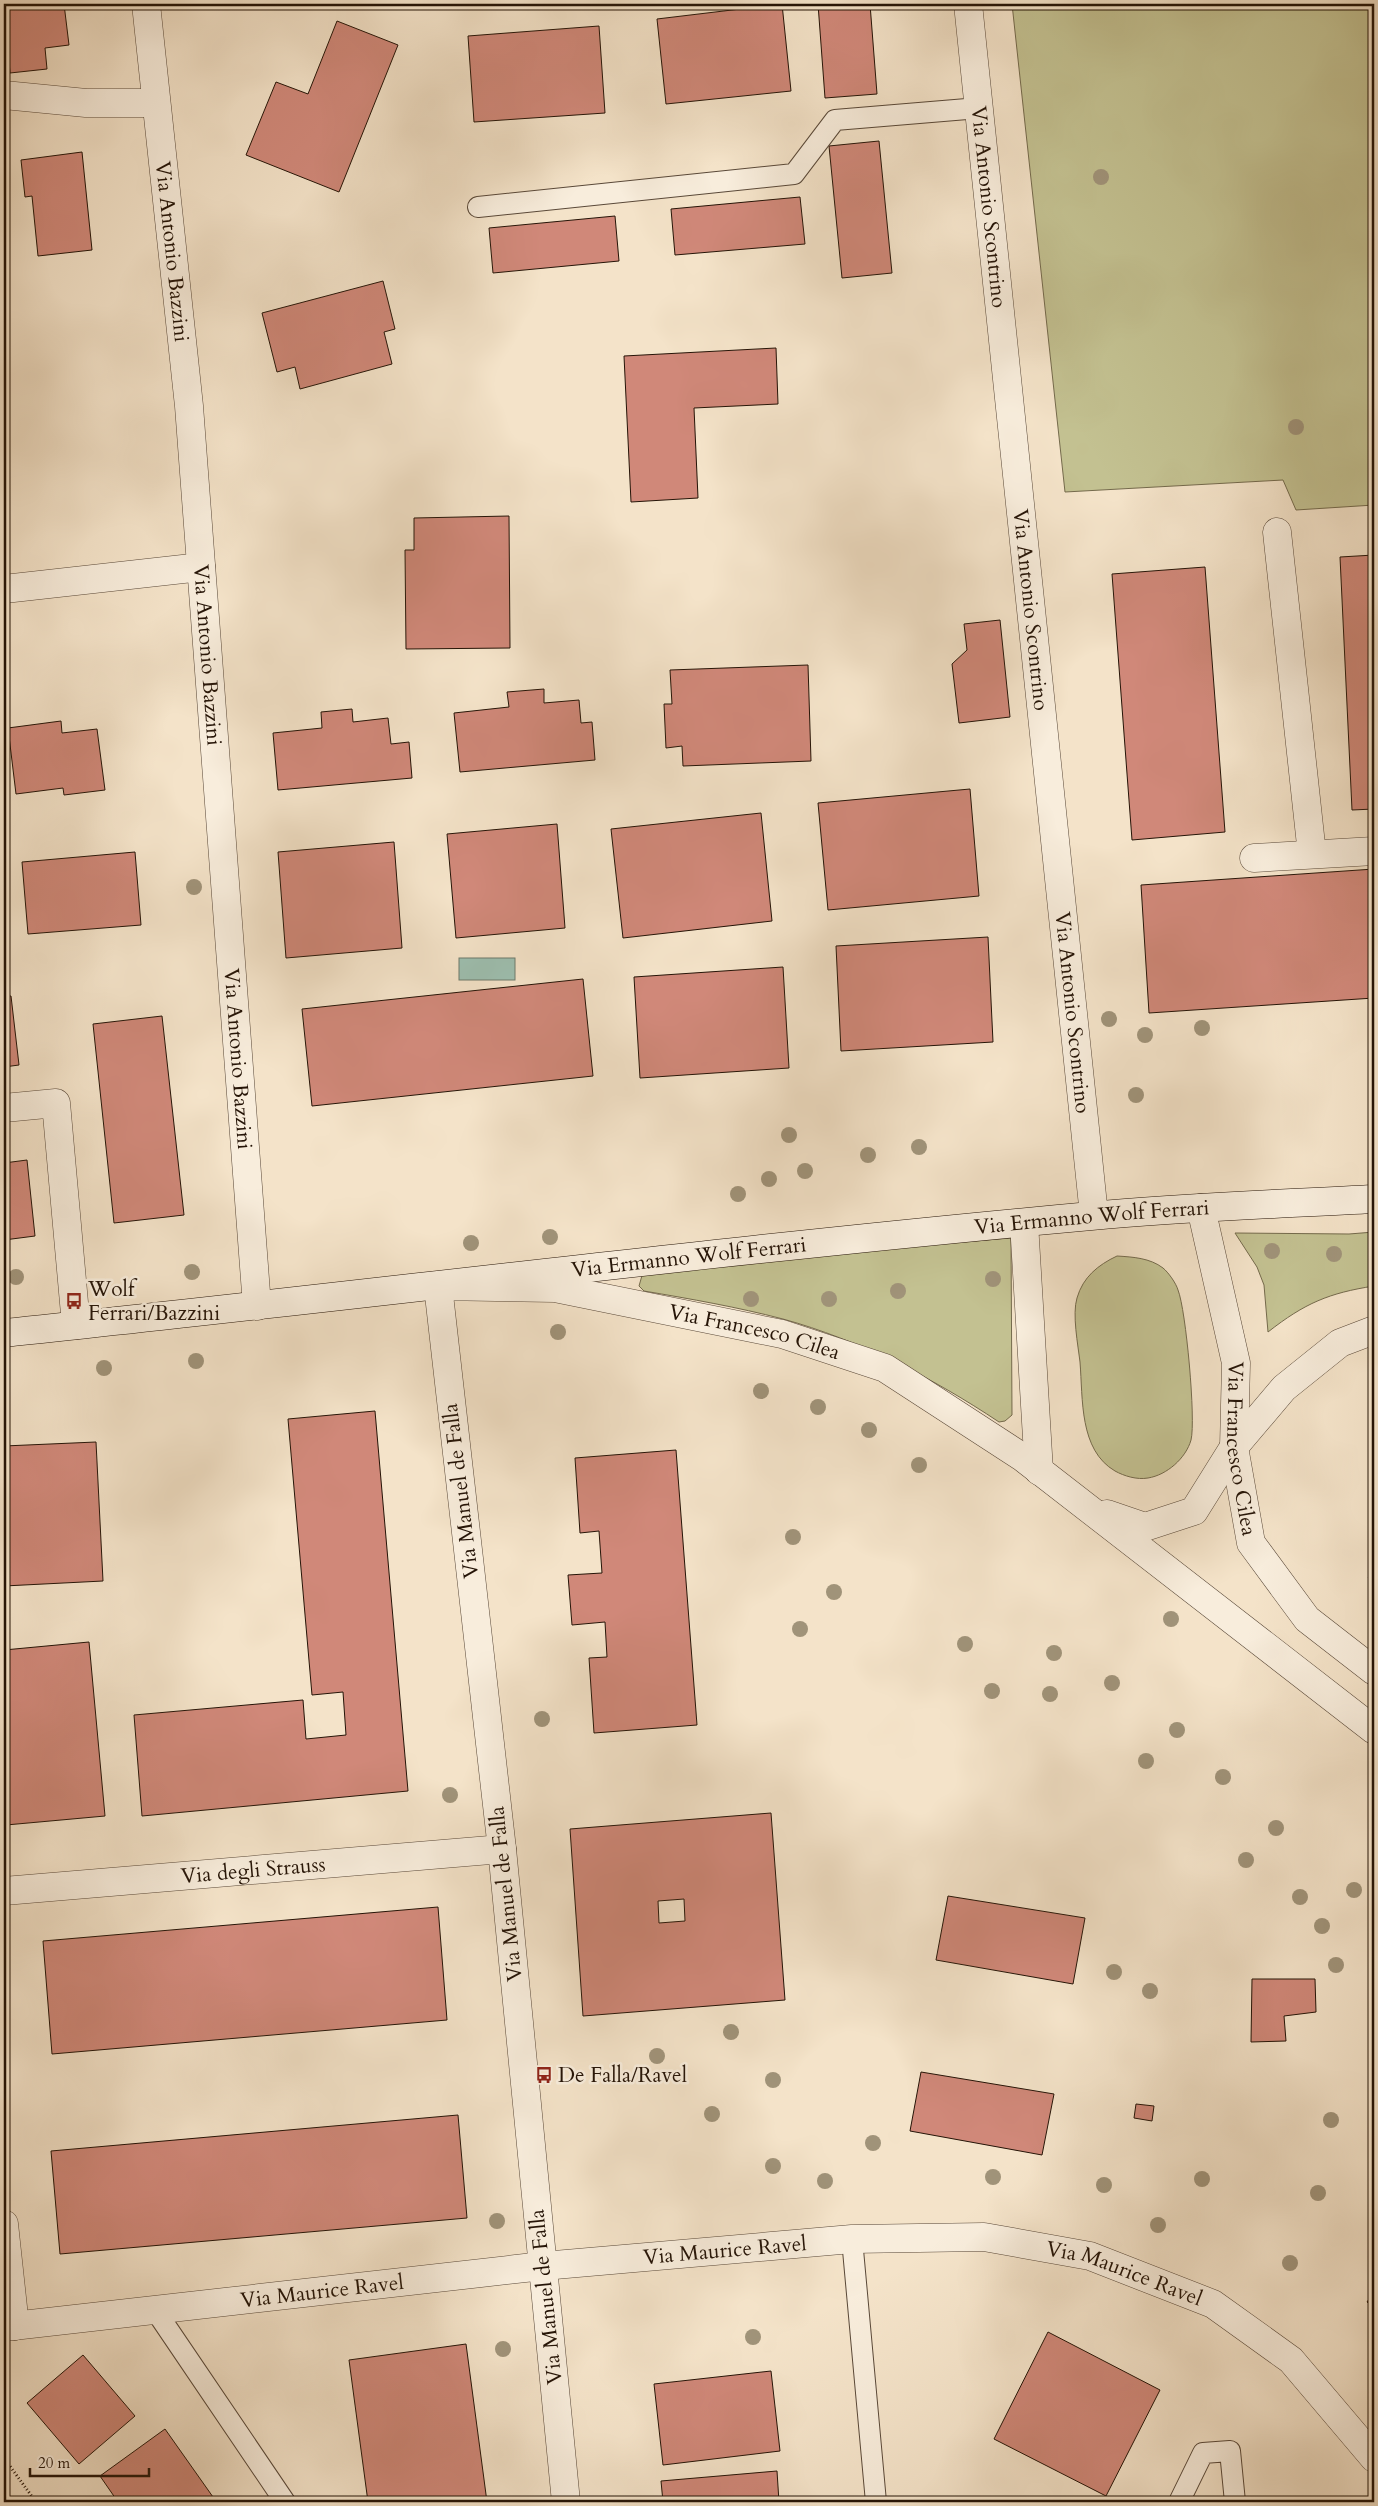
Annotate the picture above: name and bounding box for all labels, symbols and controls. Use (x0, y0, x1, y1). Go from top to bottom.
street label: Via Antonio Scontrino (964, 105, 1014, 309)
street label: Via Antonio Bazzini (148, 160, 197, 344)
street label: Via Antonio Scontrino (1006, 507, 1056, 712)
street label: Via Antonio Bazzini (187, 563, 229, 747)
street label: Via Antonio Scontrino (1048, 910, 1098, 1115)
street label: Via Antonio Bazzini (217, 967, 260, 1151)
street label: Via Ermanno Wolf Ferrari (973, 1193, 1210, 1241)
street label: Via Ermanno Wolf Ferrari (570, 1230, 808, 1284)
place label: Wolf Ferrari/Bazzini (87, 1275, 220, 1328)
bus stop icon: Wolf Ferrari/Bazzini (64, 1291, 84, 1311)
street label: Via Francesco Cilea (666, 1297, 844, 1367)
street label: Via Francesco Cilea (1219, 1361, 1264, 1538)
street label: Via Manuel de Falla (436, 1402, 486, 1580)
street label: Via Manuel de Falla (482, 1805, 530, 1983)
street label: Via degli Strauss (180, 1849, 327, 1891)
place label: De Falla/Ravel (558, 2061, 687, 2090)
bus stop icon: De Falla/Ravel (534, 2065, 554, 2085)
street label: Via Manuel de Falla (522, 2208, 570, 2386)
street label: Via Maurice Ravel (642, 2229, 808, 2272)
street label: Via Maurice Ravel (1044, 2234, 1207, 2313)
street label: Via Maurice Ravel (239, 2267, 405, 2315)
scale bar (30, 2446, 149, 2478)
text: 20 m (38, 2453, 70, 2473)

